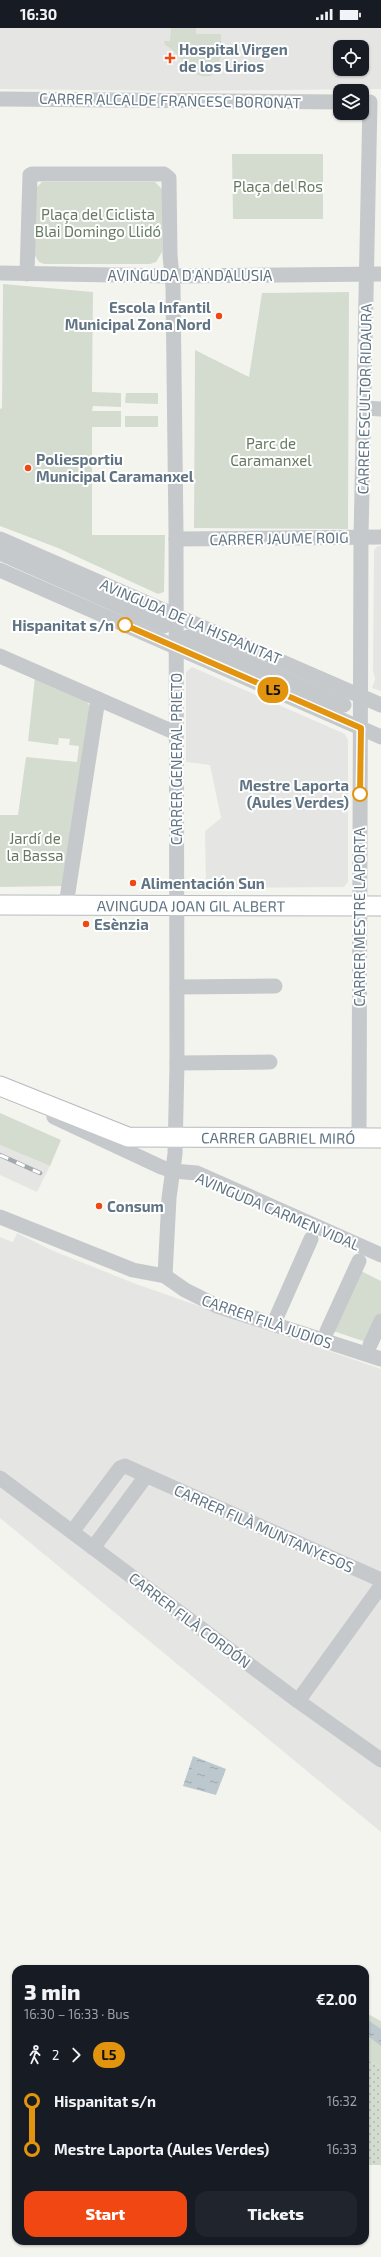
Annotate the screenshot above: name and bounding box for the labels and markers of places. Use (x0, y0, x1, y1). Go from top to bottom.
place label: Hospital Virgen de los Lirios (179, 40, 288, 75)
marker: Hospital Virgen de los Lirios (164, 52, 176, 64)
place label: Escola Infantil Municipal Zona Nord (65, 298, 211, 333)
marker: Escola Infantil Municipal Zona Nord (214, 311, 224, 321)
place label: Poliesportiu Municipal Caramanxel (36, 450, 194, 485)
marker: Poliesportiu Municipal Caramanxel (23, 463, 33, 473)
place label: Hispanitat s/n (12, 616, 114, 634)
marker: Hispanitat s/n (117, 617, 133, 633)
place label: Mestre Laporta (Aules Verdes) (239, 776, 349, 811)
marker: Mestre Laporta (Aules Verdes) (352, 786, 368, 802)
place label: Alimentación Sun (141, 874, 265, 892)
marker: Alimentación Sun (128, 878, 138, 888)
place label: Esènzia (94, 915, 149, 933)
marker: Esènzia (81, 919, 91, 929)
place label: Consum (107, 1197, 164, 1215)
marker: Consum (94, 1201, 104, 1211)

